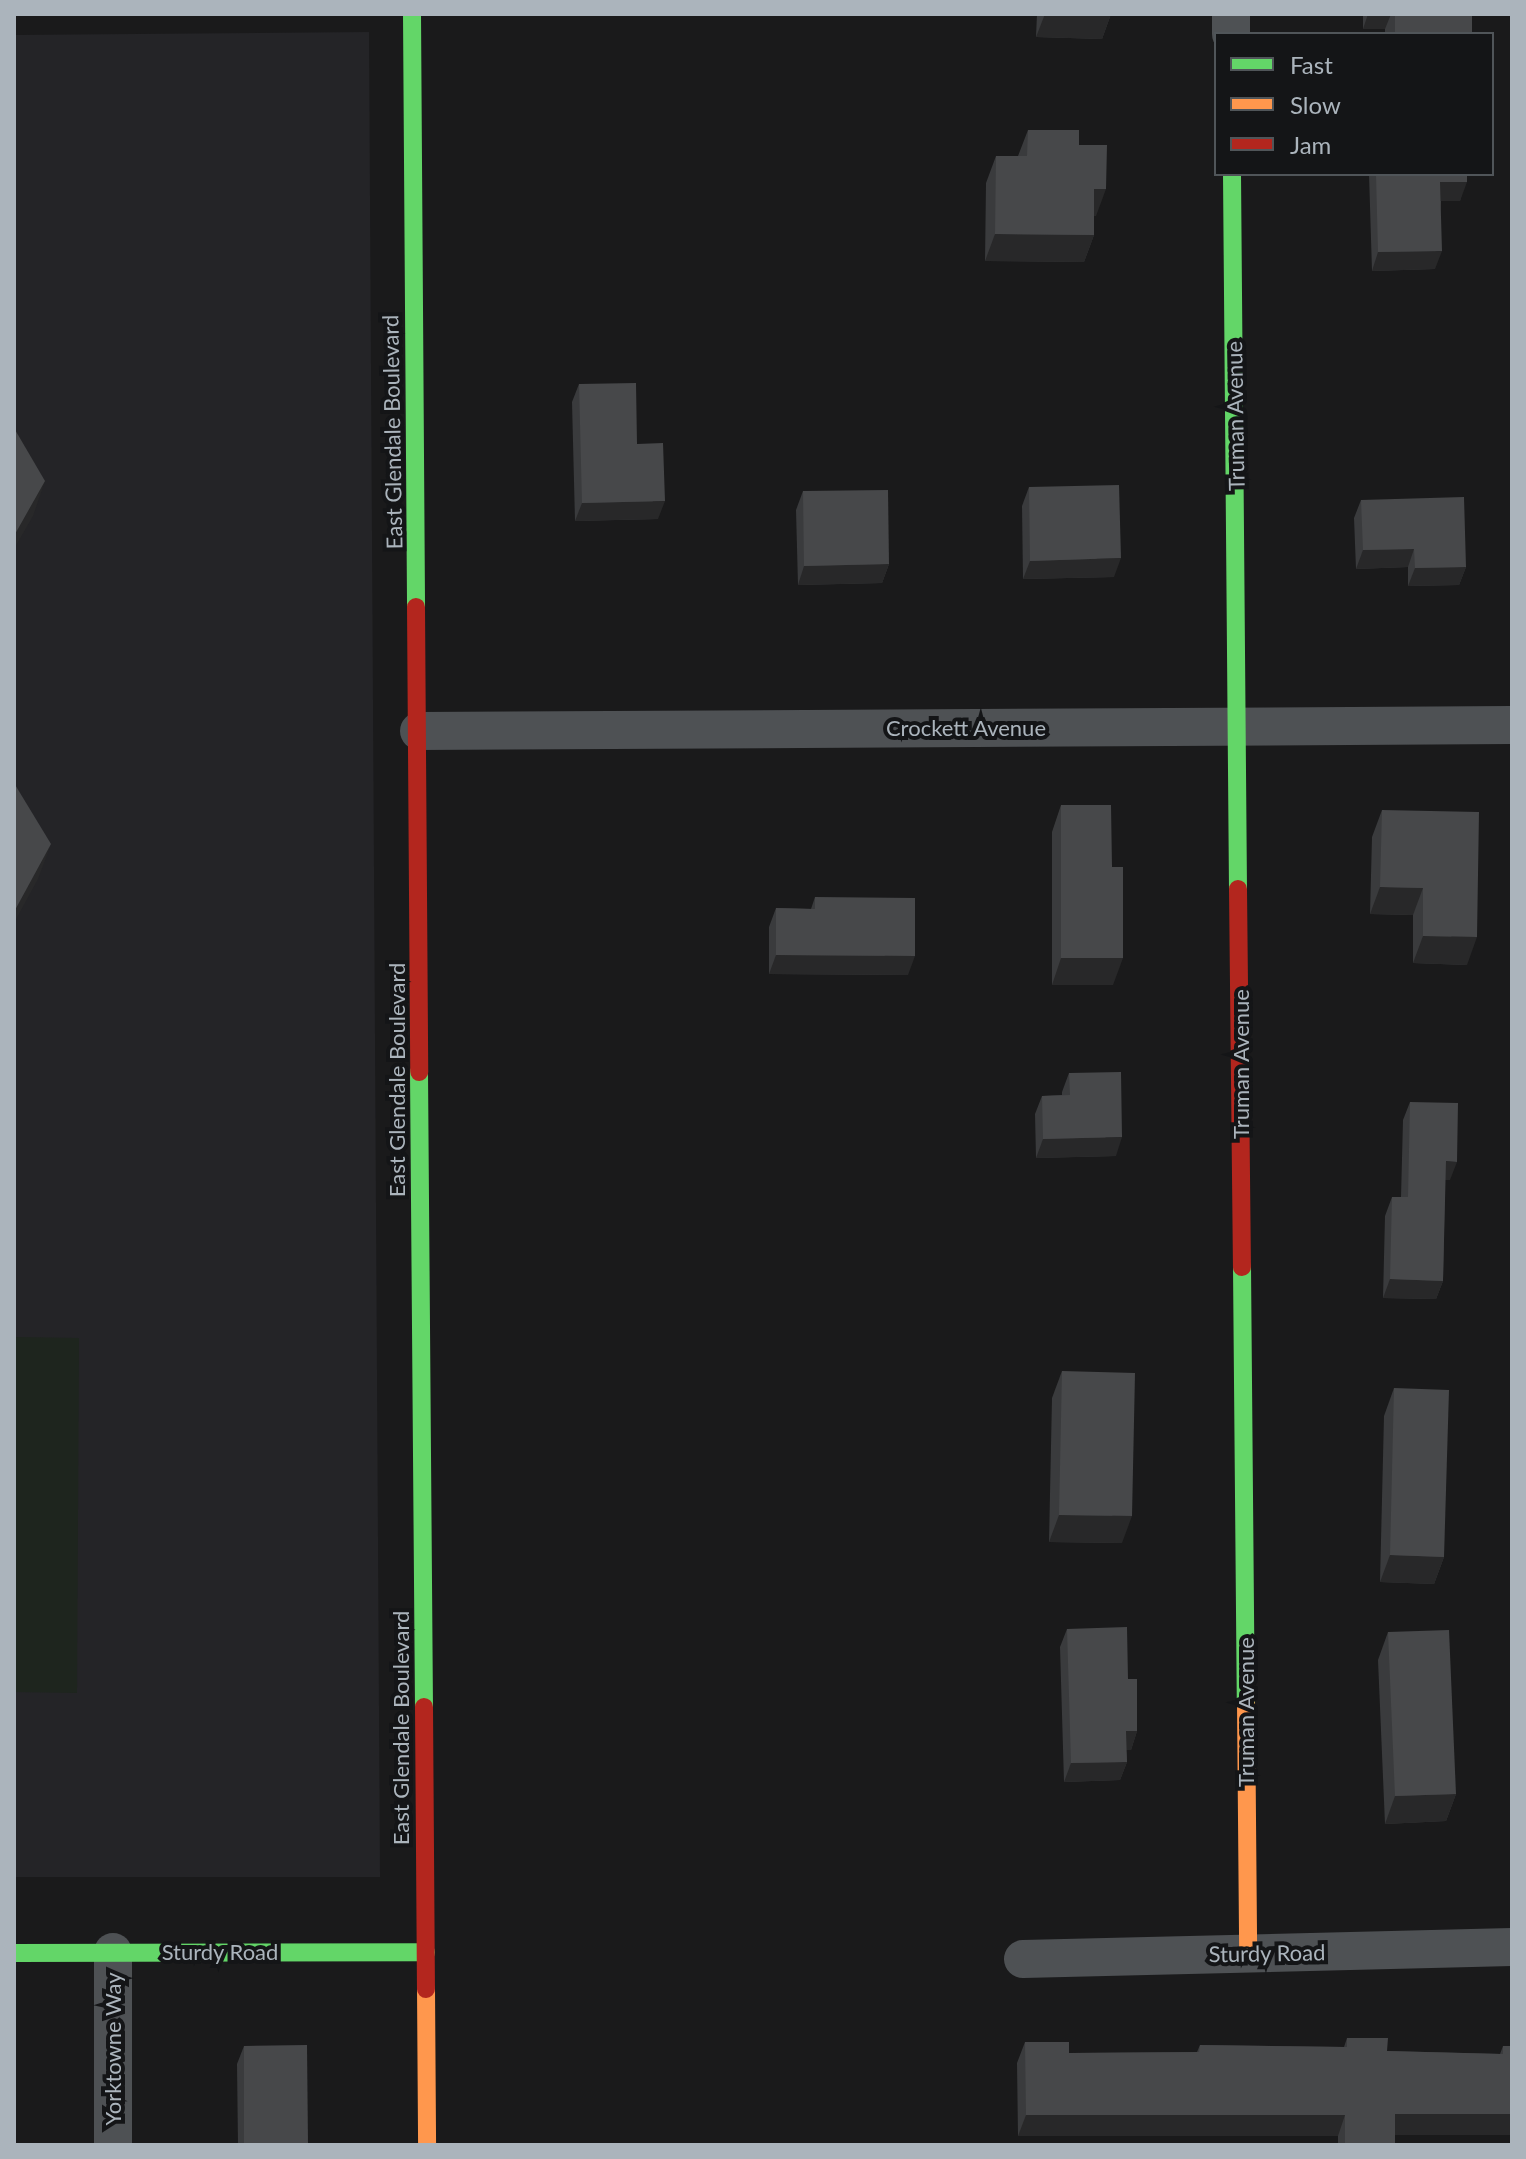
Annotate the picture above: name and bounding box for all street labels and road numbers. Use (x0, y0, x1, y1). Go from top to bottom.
street label: East Glendale Boulevard (377, 314, 407, 550)
street label: Truman Avenue (1220, 340, 1250, 492)
street label: Crockett Avenue (886, 715, 1046, 741)
street label: East Glendale Boulevard (384, 963, 410, 1197)
street label: Truman Avenue (1228, 989, 1254, 1139)
street label: East Glendale Boulevard (388, 1611, 414, 1845)
street label: Truman Avenue (1233, 1637, 1259, 1787)
street label: Sturdy Road (161, 1939, 279, 1965)
street label: Sturdy Road (1208, 1939, 1326, 1967)
street label: Yorktowne Way (100, 1972, 126, 2126)

